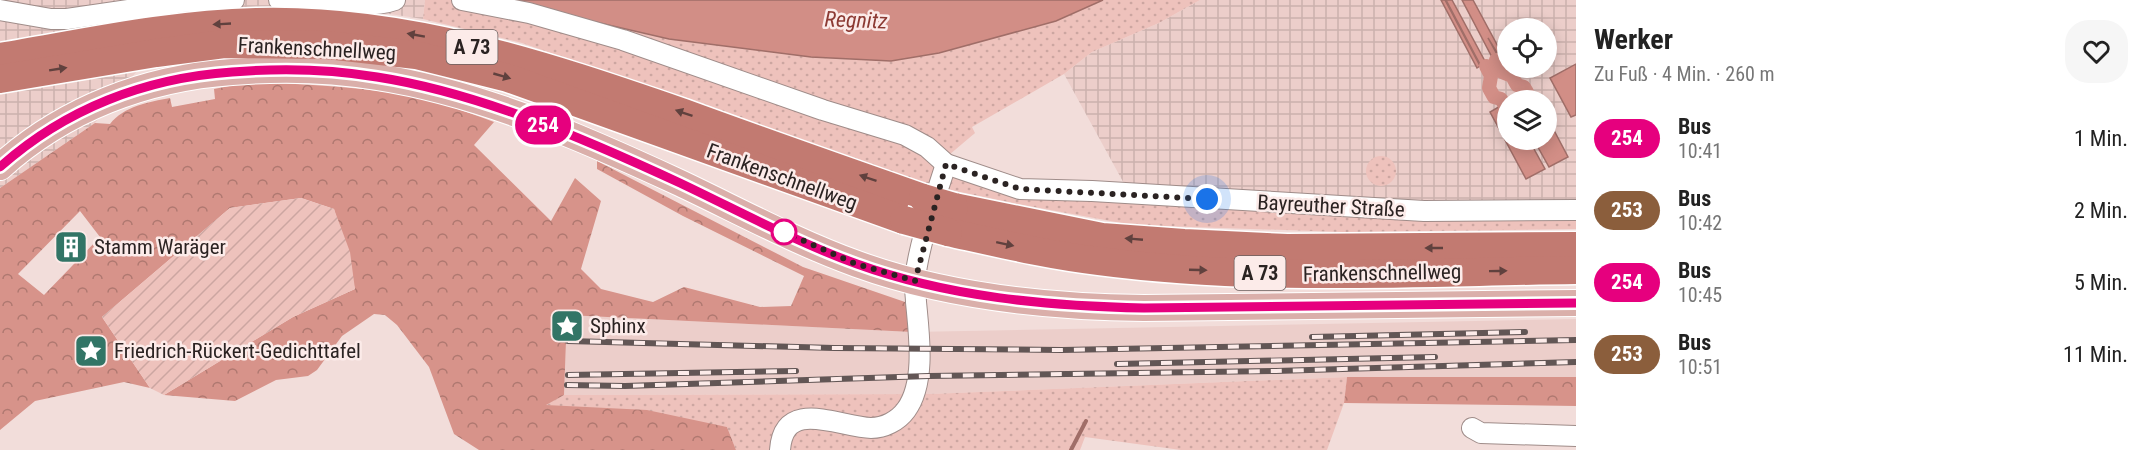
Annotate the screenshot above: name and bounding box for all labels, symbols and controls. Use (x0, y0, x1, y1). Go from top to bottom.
water label: Regnitz (824, 6, 888, 34)
map controls (1497, 18, 1557, 150)
button: locate (1497, 18, 1557, 78)
one-way arrow (213, 19, 232, 28)
button: heart (2065, 20, 2128, 83)
text: Werker (1594, 23, 1673, 56)
one-way arrow (407, 30, 426, 39)
road number: A 73 (446, 30, 498, 64)
street label: Frankenschnellweg (237, 33, 397, 65)
text: Zu Fuß · 4 Min. · 260 m (1594, 62, 1775, 86)
one-way arrow (48, 64, 67, 73)
one-way arrow (493, 72, 511, 81)
button: layers (1497, 90, 1557, 150)
line badge: 254 (508, 106, 578, 144)
one-way arrow (675, 108, 693, 118)
text: 254 (527, 113, 559, 137)
text: Bus (1678, 114, 1711, 139)
text: 254 (1611, 126, 1643, 150)
text: 1 Min. (2074, 126, 2128, 151)
street label: Frankenschnellweg (704, 139, 860, 215)
text: 10:41 (1678, 139, 1722, 163)
one-way arrow (859, 173, 877, 183)
your location (1192, 184, 1222, 214)
text: Bus (1678, 186, 1711, 211)
street label: Bayreuther Straße (1257, 190, 1406, 222)
text: 253 (1611, 198, 1643, 222)
text: 2 Min. (2074, 198, 2128, 223)
text: 10:42 (1678, 211, 1722, 235)
unlabelled marker (771, 219, 797, 245)
building icon: Stamm Waräger (53, 229, 89, 265)
one-way arrow (1124, 234, 1143, 244)
place label: Stamm Waräger (94, 235, 226, 259)
one-way arrow (995, 240, 1014, 249)
one-way arrow (1424, 243, 1443, 253)
road number: A 73 (1234, 256, 1286, 290)
text: Bus (1678, 258, 1711, 283)
street label: Frankenschnellweg (1303, 260, 1461, 286)
one-way arrow (1188, 266, 1207, 275)
one-way arrow (1488, 266, 1507, 276)
text: 254 (1611, 270, 1643, 294)
text: 5 Min. (2074, 270, 2128, 295)
text: 10:45 (1678, 283, 1722, 307)
place icon: Sphinx (549, 308, 585, 344)
place label: Sphinx (590, 314, 646, 338)
text: Bus (1678, 330, 1711, 355)
place icon: Friedrich-Rückert-Gedichttafel (73, 333, 109, 369)
place label: Friedrich-Rückert-Gedichttafel (114, 339, 361, 363)
text: 253 (1611, 342, 1643, 366)
text: 11 Min. (2063, 342, 2128, 367)
text: 10:51 (1678, 355, 1722, 379)

